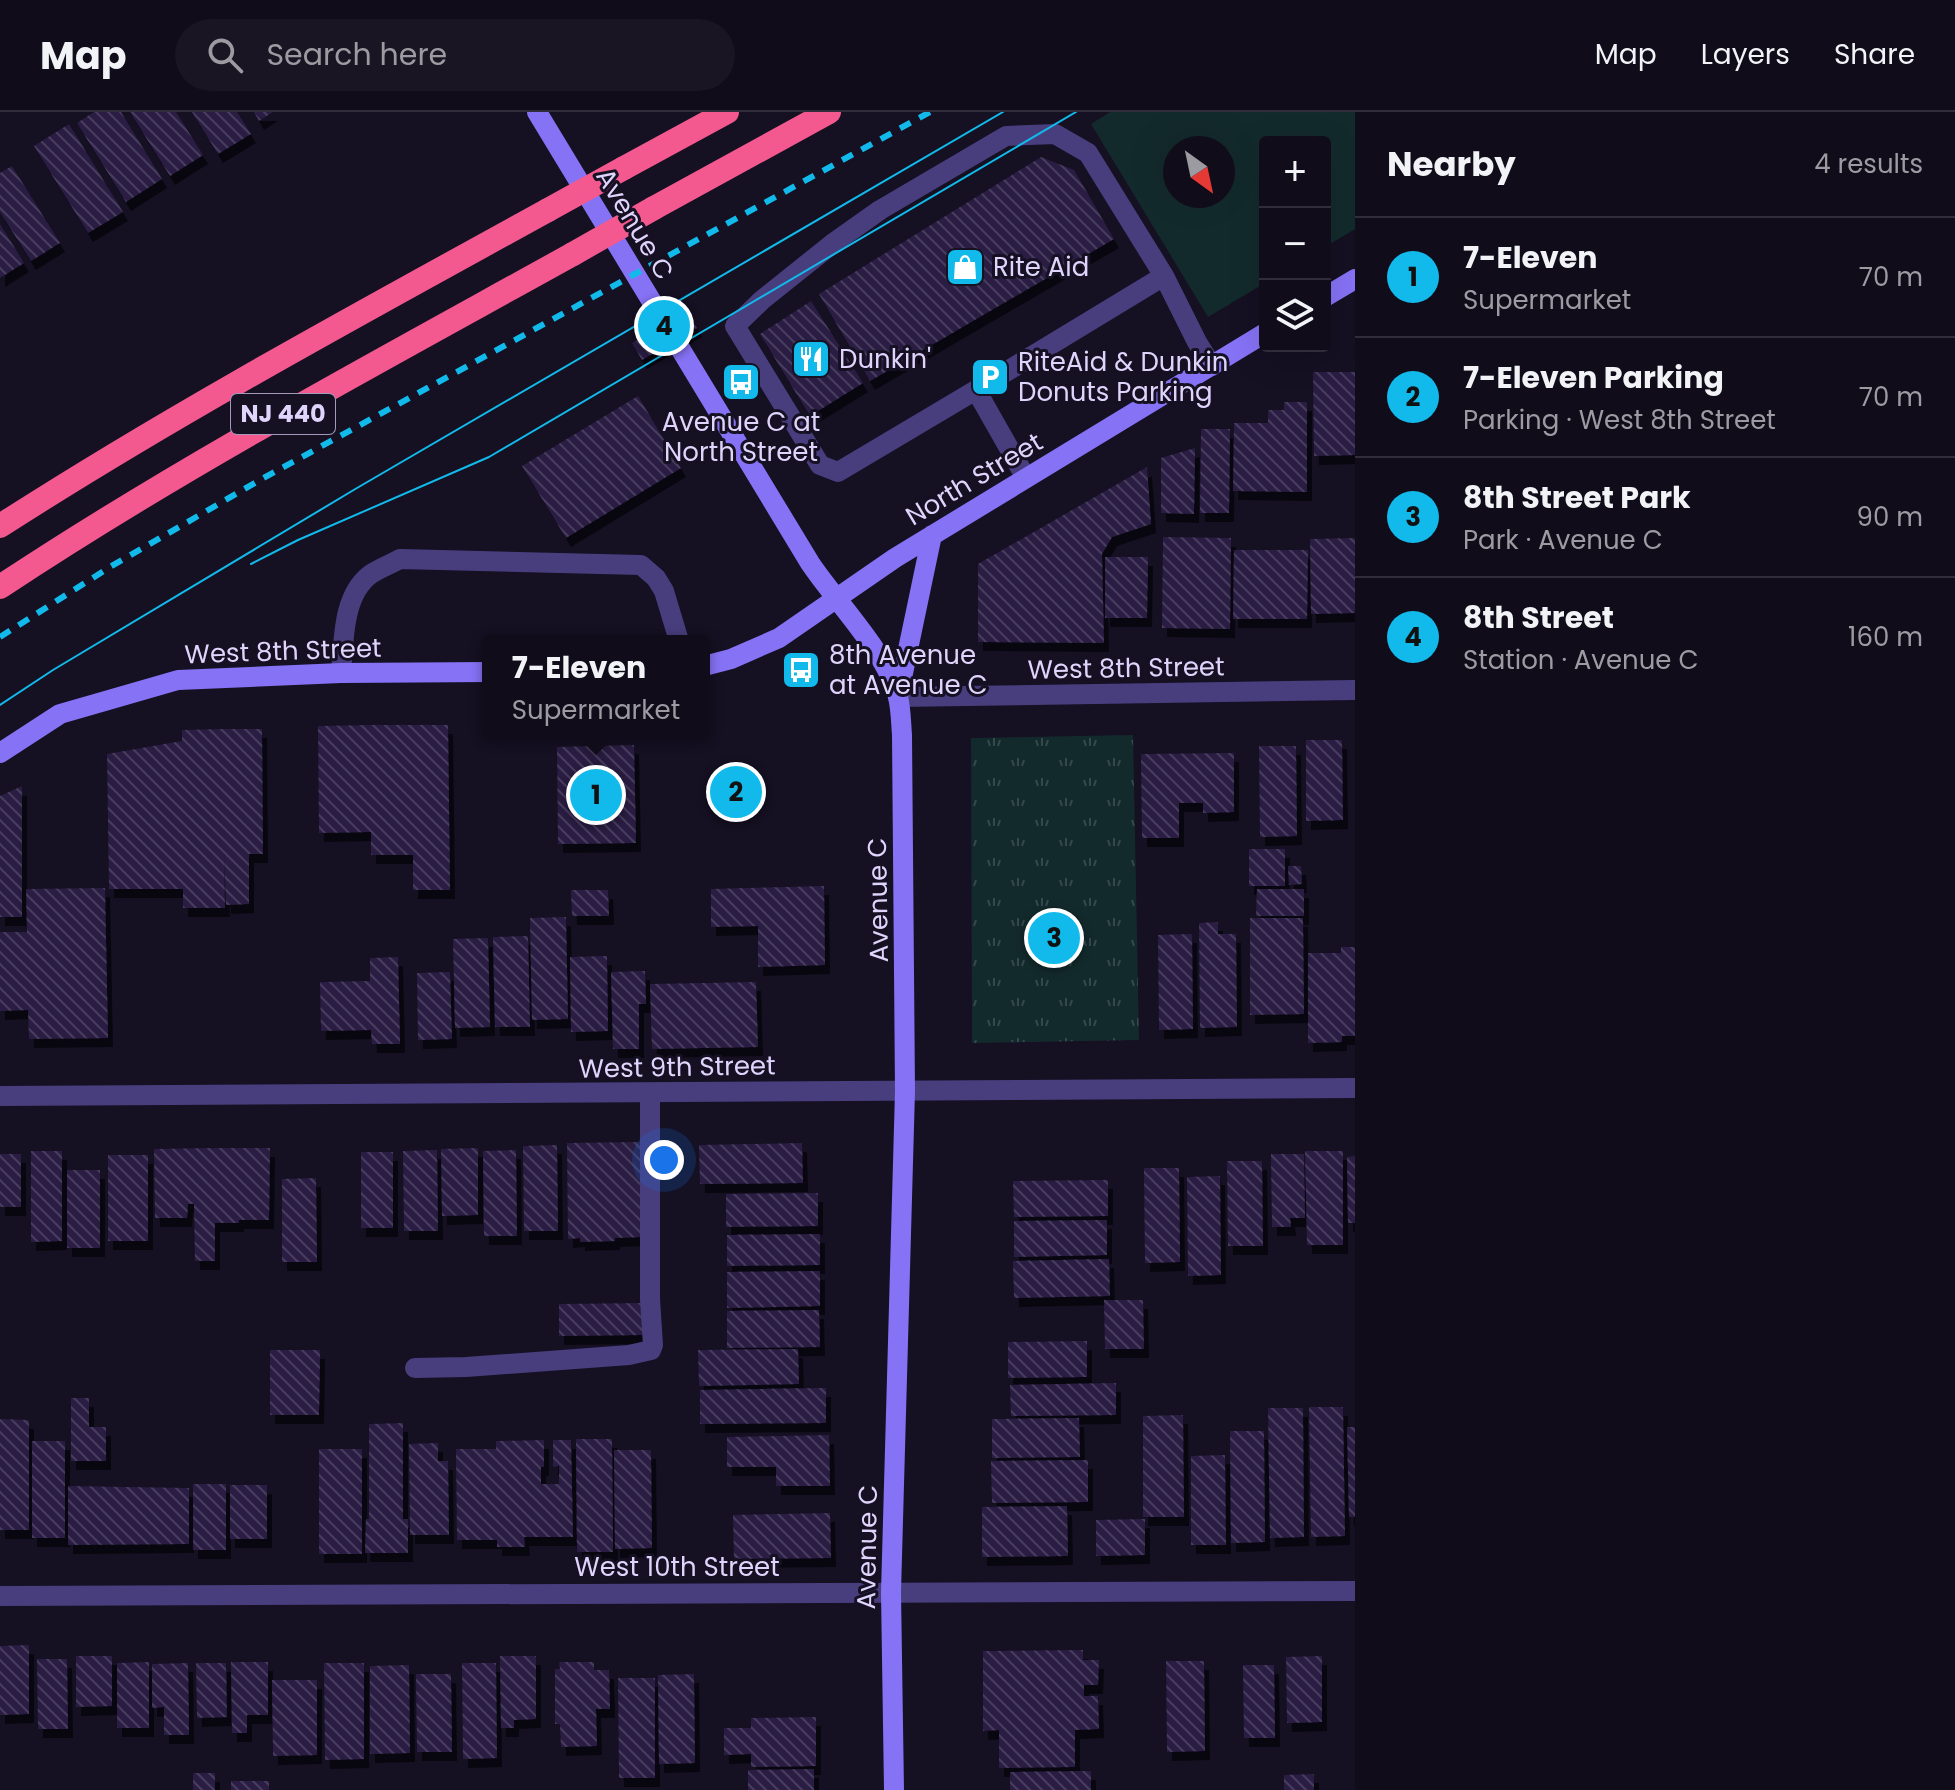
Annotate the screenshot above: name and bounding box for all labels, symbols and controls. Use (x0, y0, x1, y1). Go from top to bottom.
search box (175, 19, 735, 91)
text: Map (40, 29, 127, 82)
icon: search (203, 33, 247, 77)
text: Search here (267, 33, 447, 76)
text: Map (1595, 35, 1657, 74)
text: Layers (1701, 35, 1790, 74)
text: Share (1834, 35, 1915, 74)
north arrow (1163, 136, 1235, 208)
map controls (1259, 136, 1331, 352)
button: + (1259, 136, 1331, 208)
text: Nearby (1387, 140, 1516, 188)
text: 4 results (1814, 146, 1923, 182)
street label: Avenue C (587, 161, 683, 287)
button: − (1259, 208, 1331, 280)
text: 7-Eleven (1463, 236, 1598, 279)
shop icon: Rite Aid (944, 246, 986, 288)
place label: Rite Aid (993, 249, 1089, 285)
text: 1 (1408, 259, 1418, 295)
text: 70 m (1859, 259, 1923, 295)
button: layers (1259, 280, 1331, 352)
text: Supermarket (1463, 282, 1631, 318)
pin: 4 (638, 296, 690, 356)
restaurant icon: Dunkin' (790, 338, 832, 380)
place label: Dunkin' (839, 341, 931, 377)
place label: RiteAid & Dunkin Donuts Parking (1018, 344, 1228, 410)
parking icon: RiteAid & Dunkin Donuts Parking (969, 356, 1011, 398)
text: 7-Eleven Parking (1463, 356, 1724, 399)
bus stop icon: Avenue C at North Street (720, 361, 762, 403)
text: 2 (1406, 379, 1420, 415)
text: 70 m (1859, 379, 1923, 415)
road number: NJ 440 (231, 394, 335, 434)
text: Parking · West 8th Street (1463, 402, 1776, 438)
place label: Avenue C at North Street (662, 404, 820, 470)
street label: North Street (899, 424, 1049, 534)
text: 8th Street Park (1463, 476, 1691, 519)
text: 3 (1405, 499, 1421, 535)
text: 90 m (1857, 499, 1923, 535)
text: Park · Avenue C (1463, 522, 1663, 558)
text: 8th Street (1463, 596, 1614, 639)
text: 4 (1404, 619, 1422, 655)
text: 160 m (1848, 619, 1923, 655)
street label: West 8th Street (184, 630, 382, 672)
popup (482, 635, 710, 739)
place label: 8th Avenue at Avenue C (829, 637, 988, 703)
text: Station · Avenue C (1463, 642, 1698, 678)
text: 7-Eleven (512, 646, 646, 689)
street label: West 8th Street (1027, 648, 1225, 688)
bus stop icon: 8th Avenue at Avenue C (780, 649, 822, 691)
text: Supermarket (512, 692, 680, 728)
pin: 2 (710, 762, 762, 822)
pin: 1 (570, 765, 622, 825)
street label: Avenue C (859, 837, 897, 963)
pin: 3 (1028, 908, 1080, 968)
street label: West 9th Street (578, 1047, 776, 1087)
your location (644, 1140, 684, 1180)
street label: Avenue C (848, 1484, 886, 1610)
street label: West 10th Street (574, 1549, 780, 1585)

